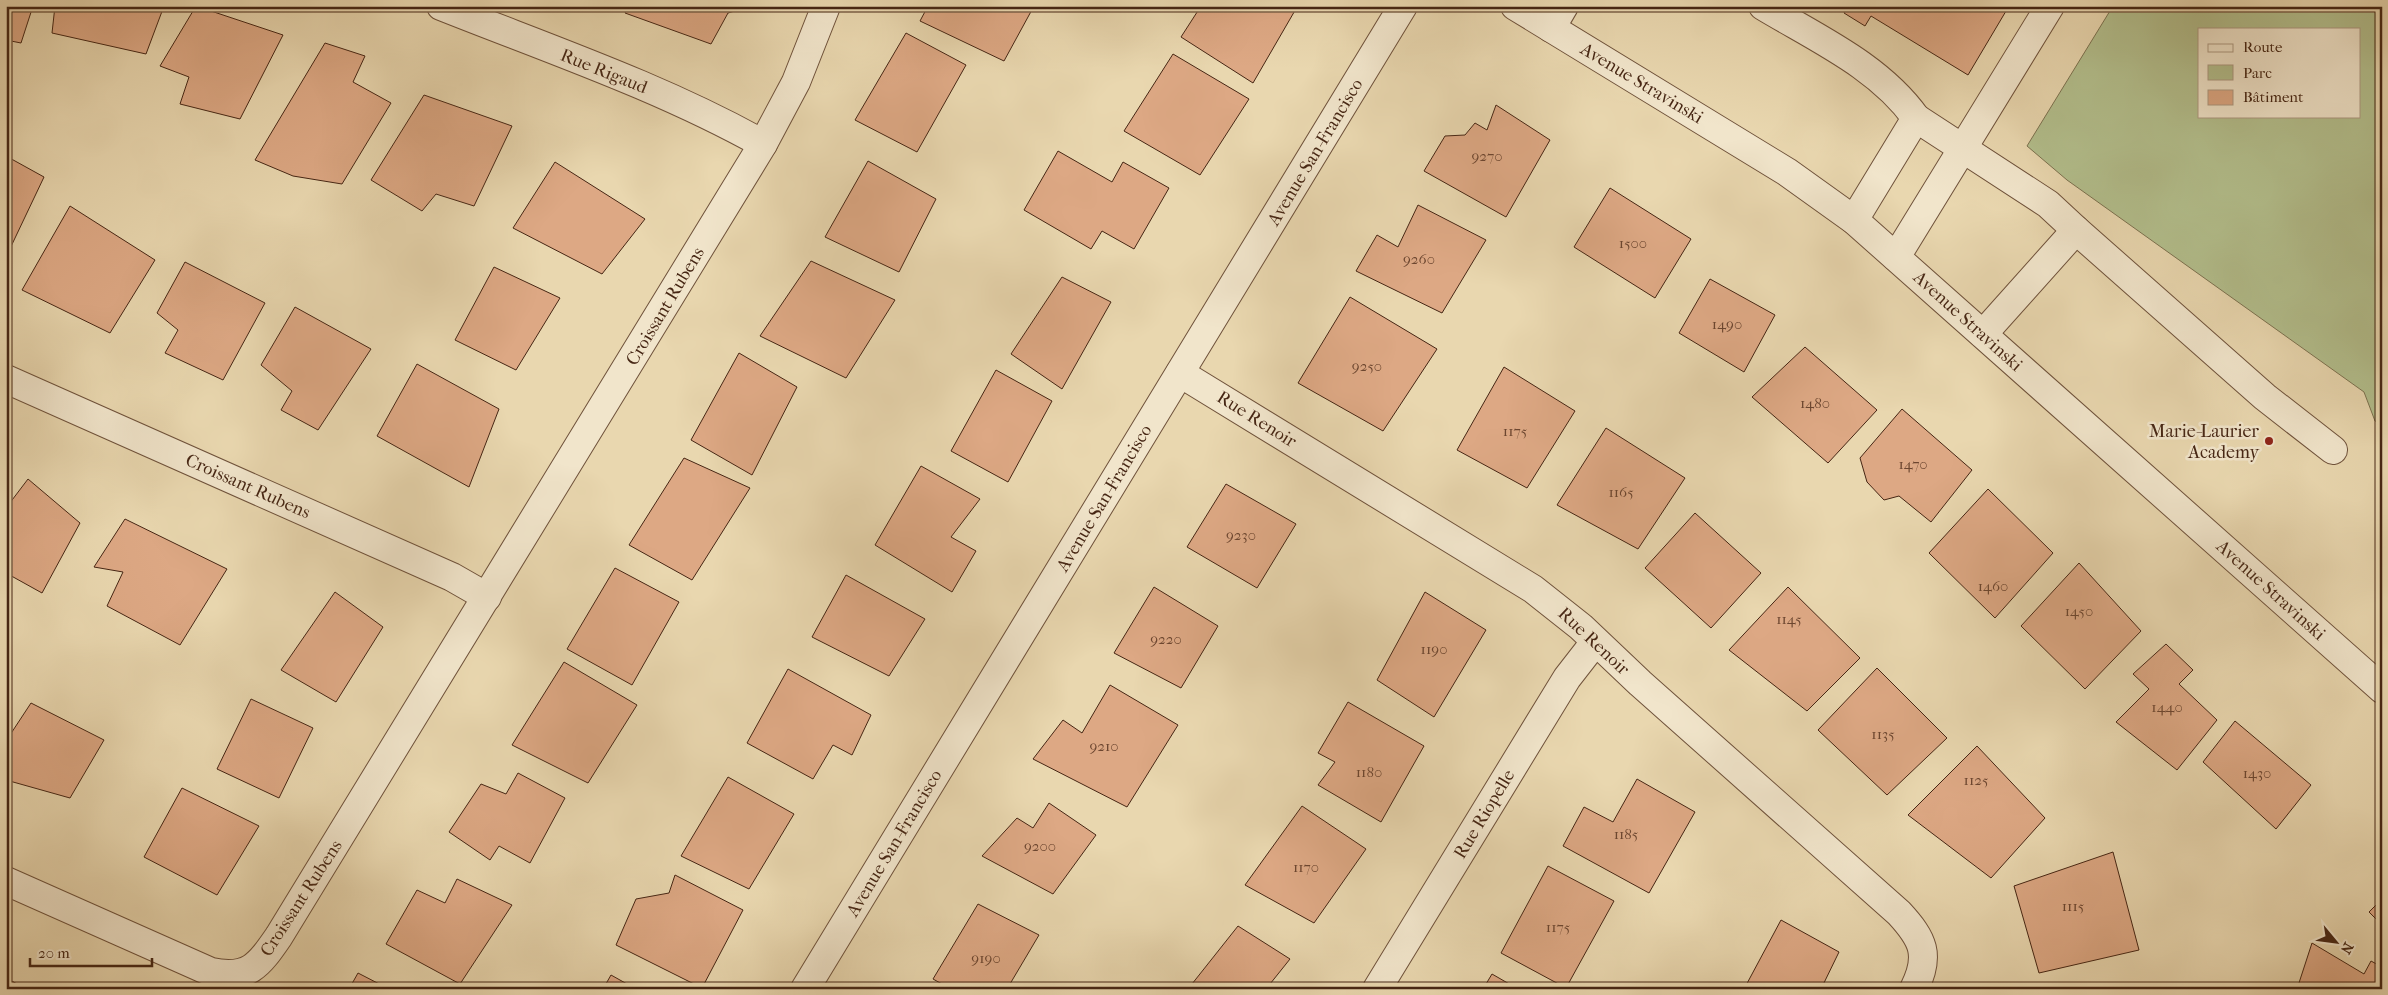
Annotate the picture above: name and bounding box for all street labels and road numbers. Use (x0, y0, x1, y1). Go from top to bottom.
street label: Avenue Stravinski (1576, 38, 1707, 129)
street label: Rue Rigaud (557, 45, 650, 98)
street label: Avenue San-Francisco (1263, 75, 1368, 230)
street label: Croissant Rubens (622, 243, 709, 369)
street label: Avenue Stravinski (1908, 266, 2027, 376)
street label: Rue Renoir (1213, 387, 1301, 452)
street label: Avenue San-Francisco (1052, 421, 1157, 576)
street label: Croissant Rubens (182, 450, 314, 524)
street label: Avenue Stravinski (2211, 535, 2330, 645)
street label: Rue Renoir (1554, 603, 1634, 680)
street label: Avenue San-Francisco (842, 766, 947, 921)
street label: Rue Riopelle (1450, 766, 1519, 863)
street label: Croissant Rubens (256, 836, 347, 960)

